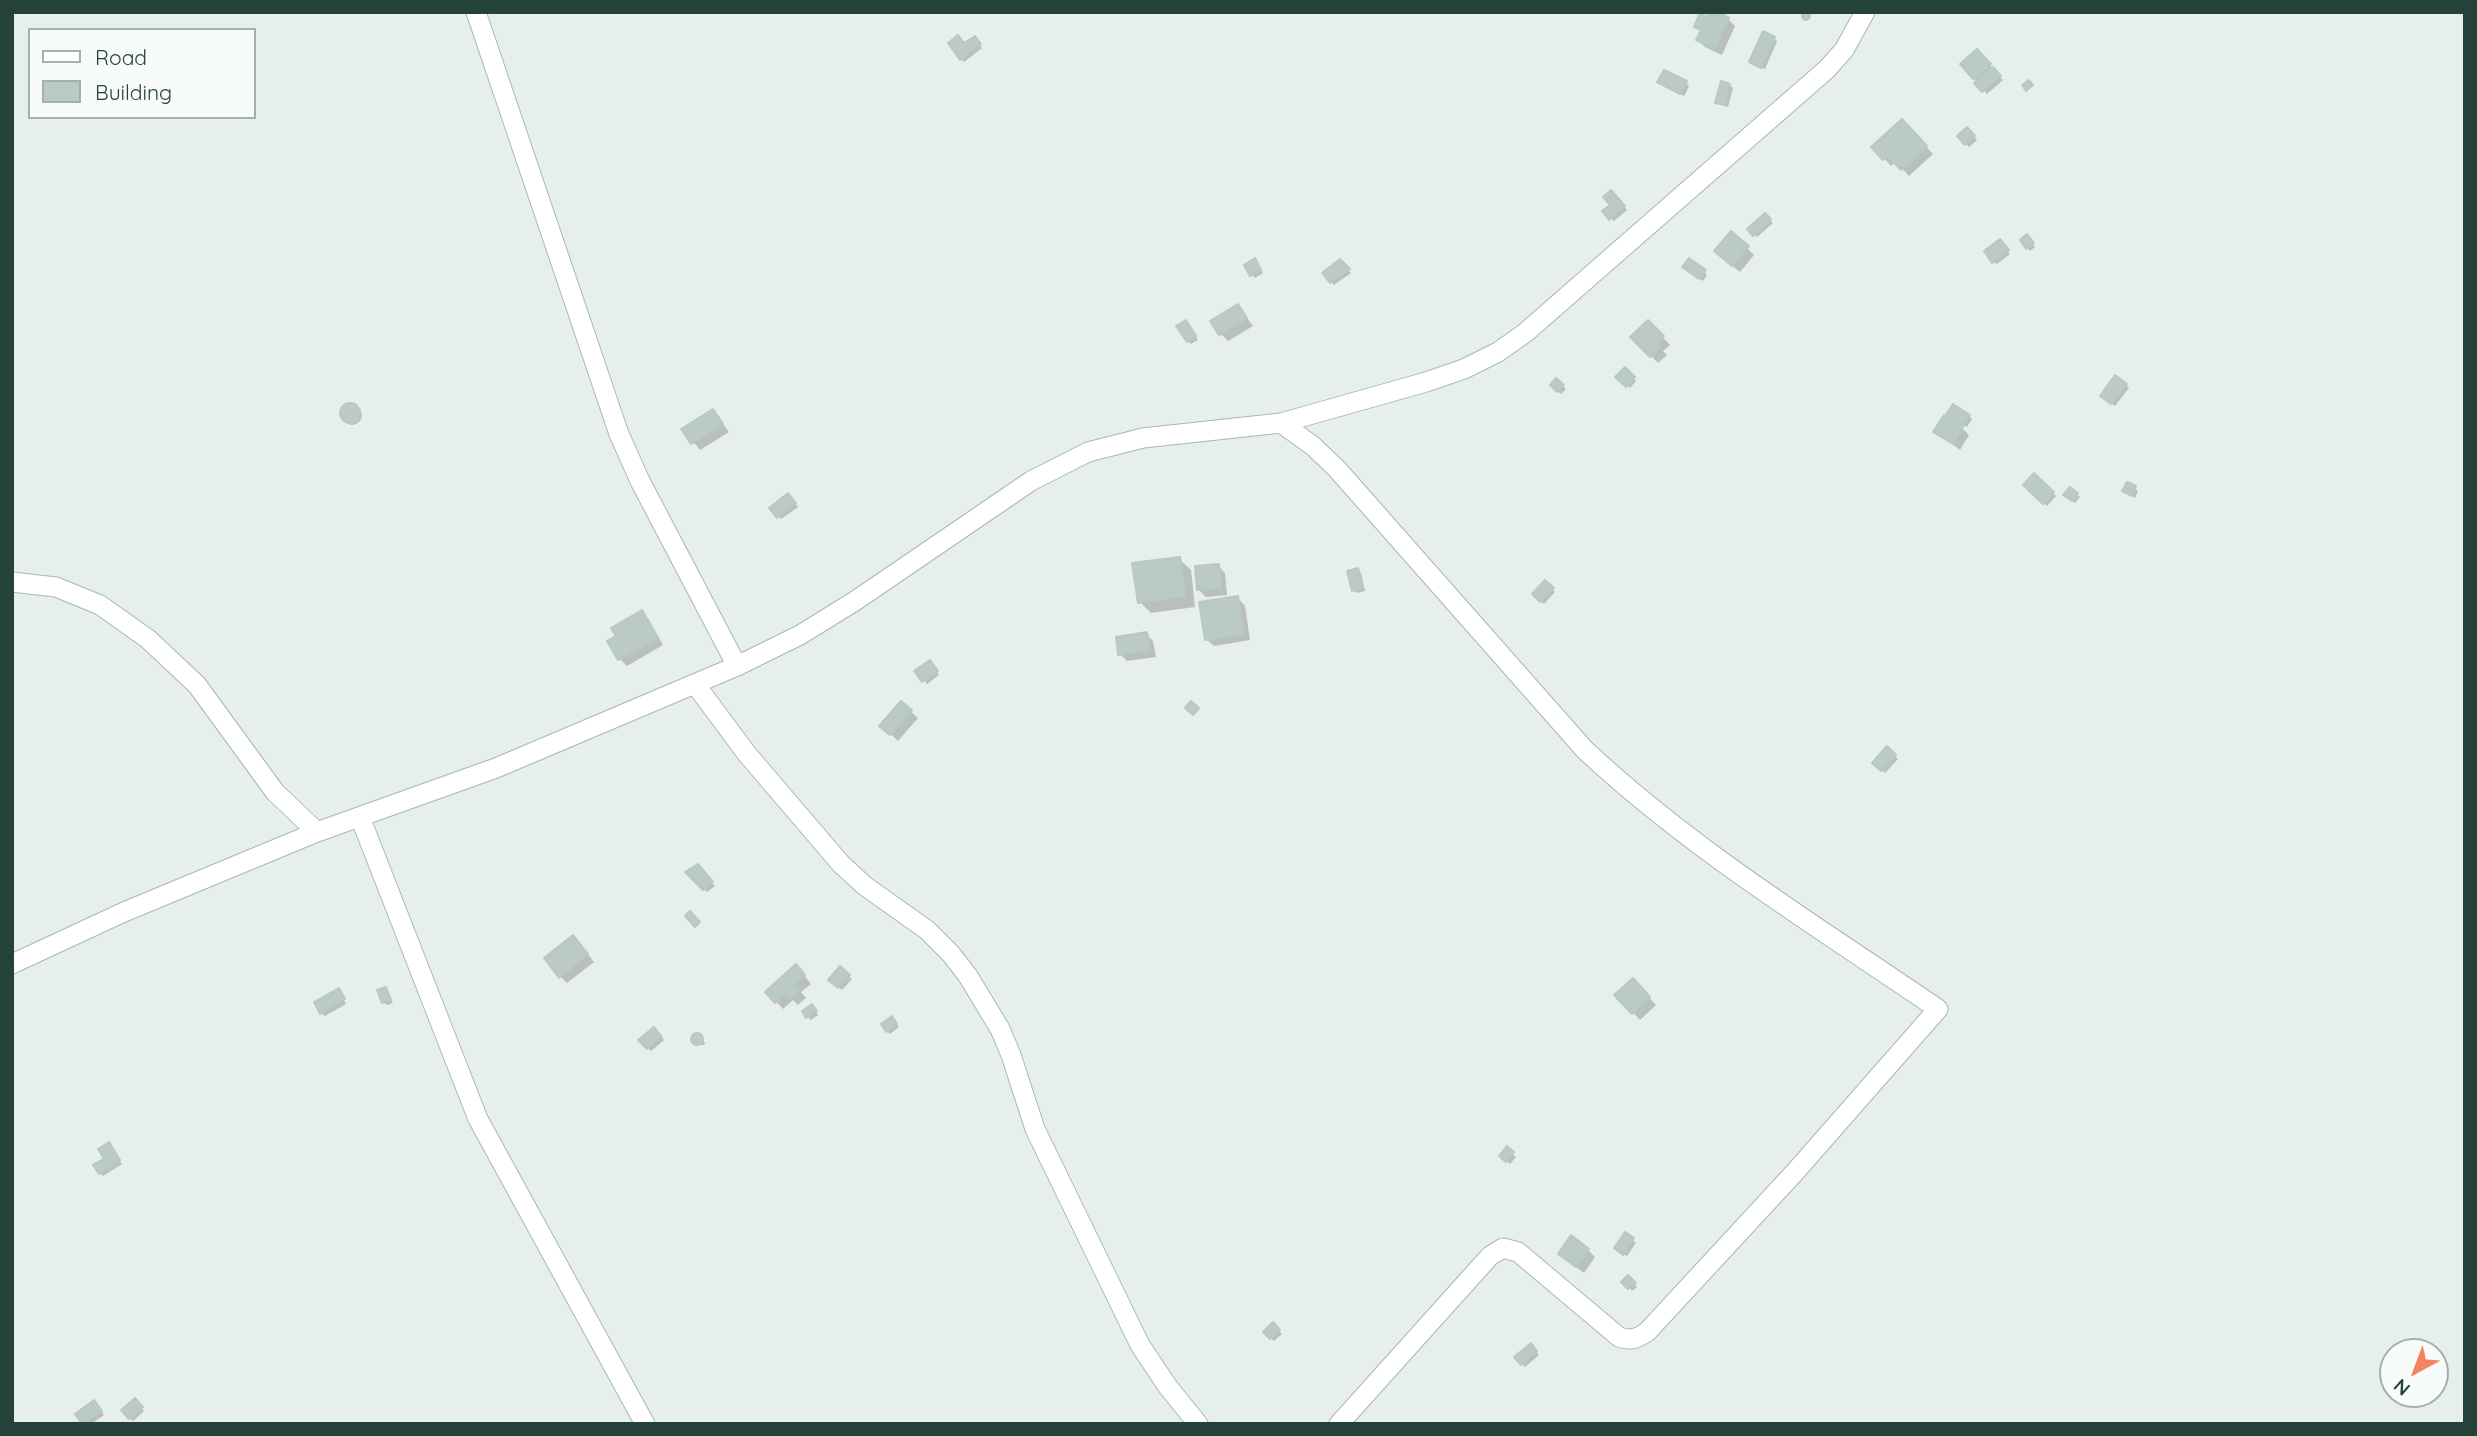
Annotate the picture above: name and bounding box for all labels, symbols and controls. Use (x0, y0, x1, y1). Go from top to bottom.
legend (28, 28, 256, 119)
text: Road (95, 44, 147, 70)
text: Building (95, 79, 172, 105)
north arrow (2379, 1338, 2449, 1408)
text: N (2388, 1374, 2415, 1401)

